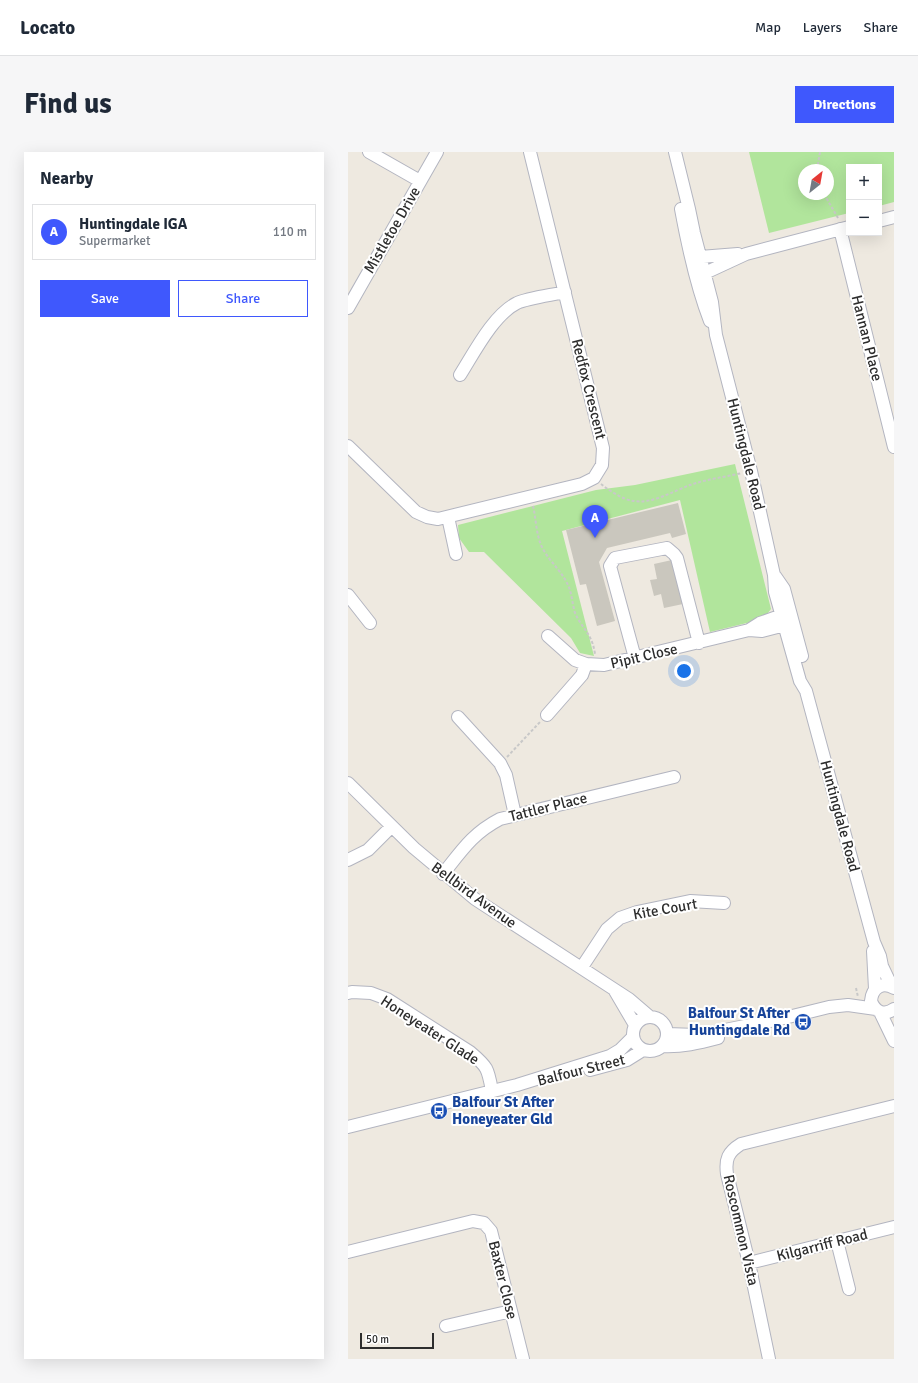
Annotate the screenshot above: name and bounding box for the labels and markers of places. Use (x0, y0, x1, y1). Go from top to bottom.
pin: A (582, 505, 608, 538)
place label: Balfour St After Huntingdale Rd (688, 1004, 790, 1039)
bus stop icon: Balfour St After Huntingdale Rd (793, 1012, 813, 1032)
place label: Balfour St After Honeyeater Gld (452, 1093, 554, 1128)
bus stop icon: Balfour St After Honeyeater Gld (429, 1101, 449, 1121)

